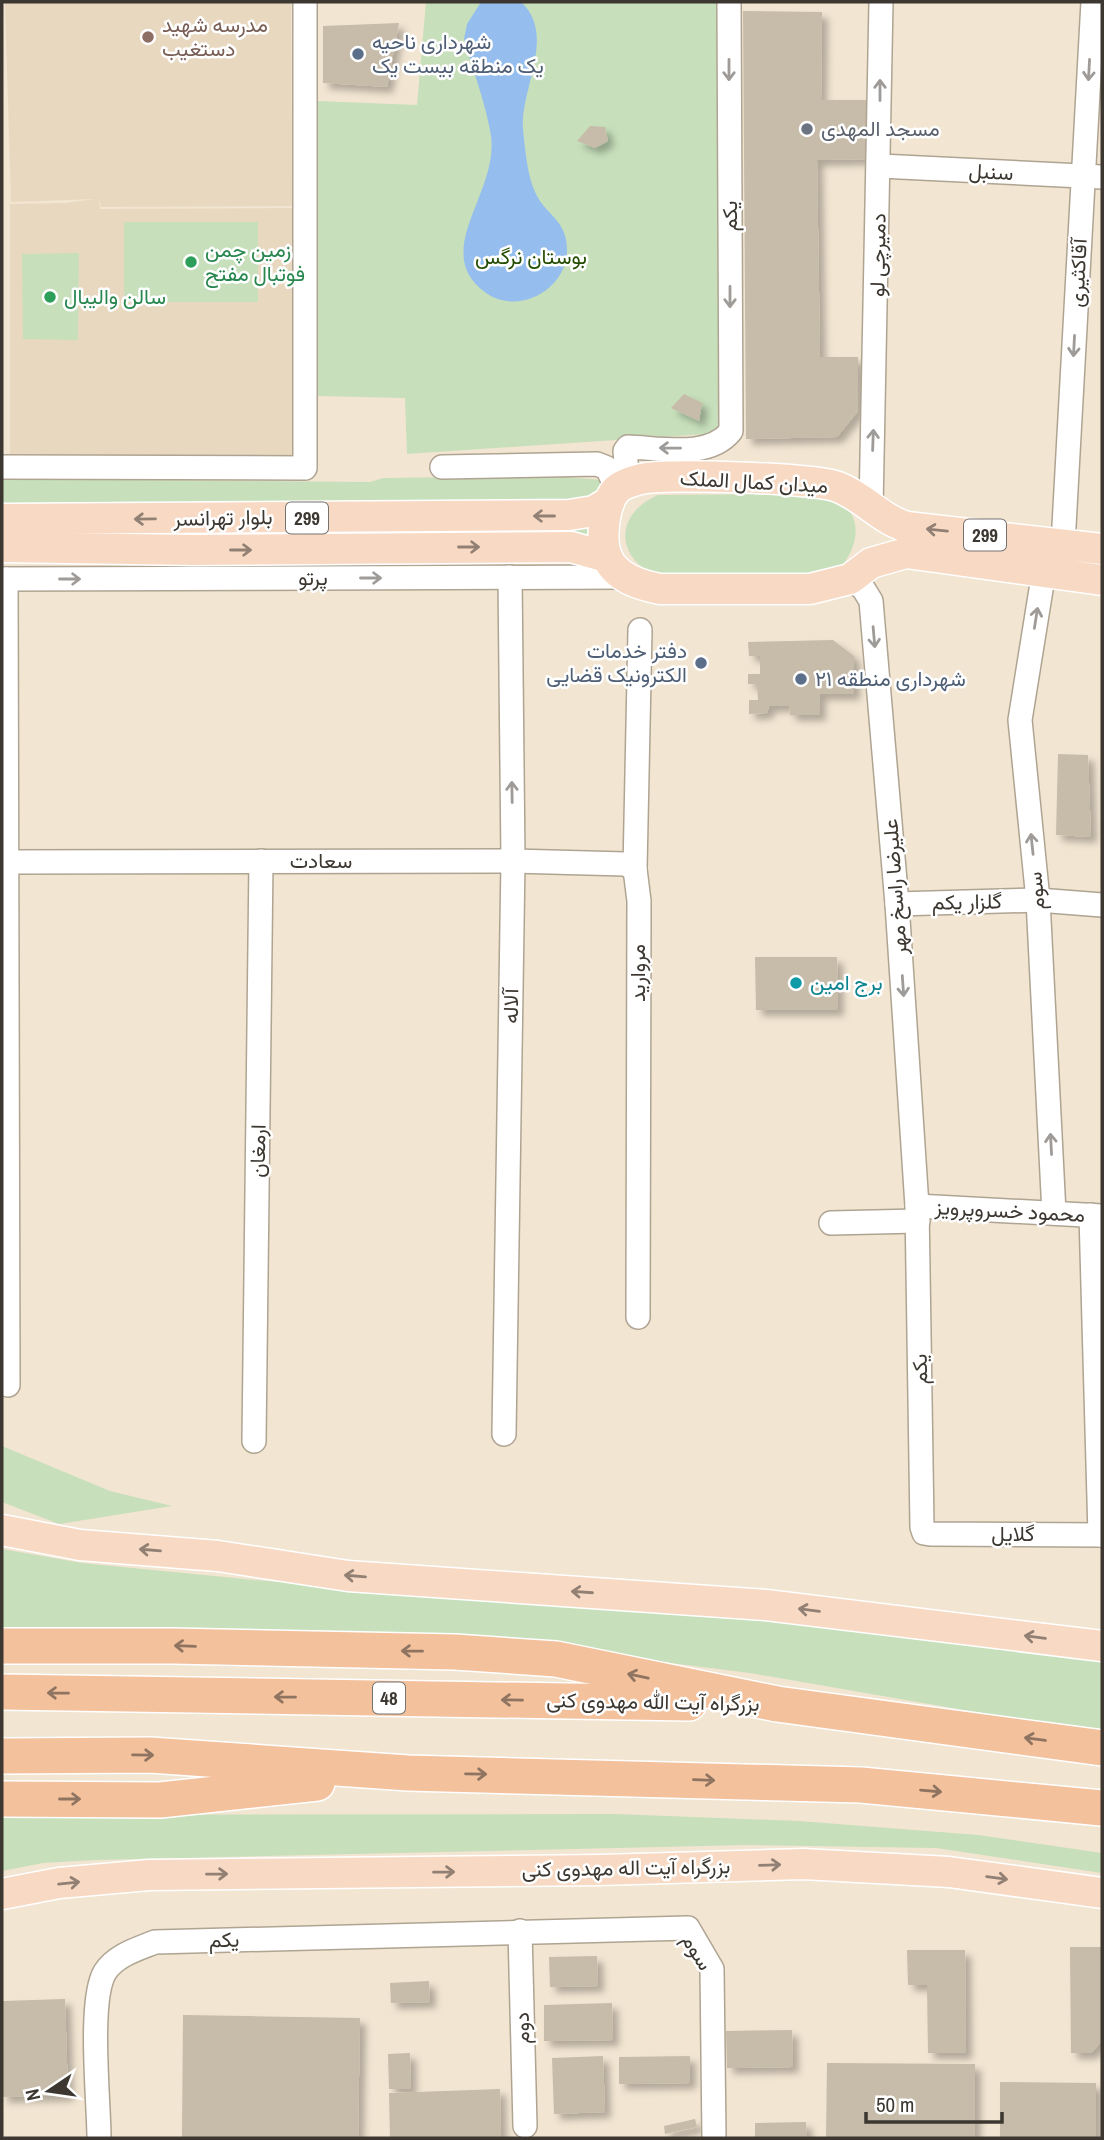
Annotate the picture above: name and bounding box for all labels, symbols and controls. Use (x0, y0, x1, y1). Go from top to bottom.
place label: مدرسه شهید دستغیب (162, 10, 268, 63)
place label: شهرداری ناحیه یک منطقه بیست یک (372, 27, 544, 80)
marker: مدرسه شهید دستغیب (140, 29, 156, 45)
marker: شهرداری ناحیه یک منطقه بیست یک (350, 46, 366, 62)
one-way arrow (722, 58, 736, 81)
one-way arrow (1082, 58, 1095, 81)
one-way arrow (873, 79, 887, 102)
place label: مسجد المهدی (821, 114, 940, 143)
marker: مسجد المهدی (799, 121, 815, 137)
street label: سنبل (968, 156, 1014, 187)
street label: یکم (715, 201, 744, 231)
street label: دمیرچی لو (862, 213, 893, 297)
place label: زمین چمن فوتبال مفتح (205, 235, 305, 288)
street label: آقاکثیری (1061, 236, 1094, 308)
park label: بوستان نرگس (475, 242, 587, 271)
marker: زمین چمن فوتبال مفتح (183, 254, 199, 270)
place label: سالن والیبال (64, 282, 166, 311)
one-way arrow (723, 286, 737, 309)
marker: سالن والیبال (42, 289, 58, 305)
one-way arrow (1067, 334, 1080, 357)
one-way arrow (867, 429, 880, 452)
one-way arrow (658, 441, 681, 455)
street label: میدان کمال الملک (679, 463, 829, 500)
street label: بلوار تهرانسر (172, 502, 273, 533)
road number: 299 (286, 503, 328, 534)
one-way arrow (533, 509, 556, 523)
one-way arrow (134, 513, 157, 526)
road number: 299 (964, 520, 1006, 550)
one-way arrow (926, 523, 949, 536)
one-way arrow (457, 540, 480, 554)
one-way arrow (230, 543, 253, 557)
street label: پرتو (298, 563, 328, 592)
one-way arrow (359, 571, 382, 585)
one-way arrow (58, 572, 81, 586)
one-way arrow (1030, 608, 1043, 630)
one-way arrow (868, 626, 881, 648)
place label: دفتر خدمات الکترونیک قضایی (546, 636, 687, 689)
marker: دفتر خدمات الکترونیک قضایی (693, 655, 709, 671)
place label: شهرداری منطقه ۲۱ (815, 664, 966, 693)
marker: شهرداری منطقه ۲۱ (793, 671, 809, 687)
one-way arrow (505, 781, 519, 804)
street label: علیرضا راسخ مهر (875, 818, 914, 957)
one-way arrow (1025, 833, 1038, 856)
street label: سعادت (290, 846, 352, 875)
street label: سوم (1019, 871, 1052, 911)
street label: گلزار یکم (932, 886, 1002, 917)
street label: مروارید (623, 944, 652, 1002)
place label: برج امین (810, 968, 883, 997)
marker: برج امین (788, 975, 804, 991)
one-way arrow (896, 975, 909, 998)
street label: آلاله (496, 986, 525, 1024)
street label: ارمغان (243, 1124, 272, 1178)
one-way arrow (1044, 1133, 1057, 1156)
street label: محمود خسروپرویز (933, 1192, 1086, 1229)
street label: یکم (905, 1353, 934, 1385)
street label: گلایل (991, 1519, 1035, 1548)
one-way arrow (139, 1543, 162, 1556)
one-way arrow (344, 1570, 367, 1583)
one-way arrow (571, 1585, 594, 1598)
one-way arrow (798, 1603, 821, 1616)
one-way arrow (1024, 1630, 1047, 1643)
one-way arrow (174, 1639, 197, 1653)
one-way arrow (401, 1644, 424, 1658)
one-way arrow (627, 1669, 650, 1682)
road number: 48 (373, 1682, 405, 1714)
street label: بزرگراه آیت الله مهدوی کنی (546, 1685, 760, 1718)
one-way arrow (46, 1686, 69, 1699)
one-way arrow (274, 1691, 297, 1704)
one-way arrow (501, 1693, 524, 1706)
one-way arrow (1024, 1732, 1046, 1745)
one-way arrow (132, 1748, 155, 1762)
one-way arrow (464, 1768, 487, 1781)
one-way arrow (692, 1773, 715, 1786)
one-way arrow (919, 1785, 942, 1798)
one-way arrow (58, 1792, 81, 1806)
street label: بزرگراه آیت اله مهدوی کنی (521, 1851, 731, 1884)
one-way arrow (758, 1858, 781, 1871)
one-way arrow (433, 1865, 456, 1879)
one-way arrow (205, 1868, 228, 1881)
one-way arrow (985, 1872, 1007, 1885)
one-way arrow (57, 1876, 80, 1889)
street label: یکم (208, 1924, 240, 1955)
street label: سوم (675, 1928, 720, 1976)
street label: دوم (507, 2012, 536, 2044)
north arrow (14, 2056, 84, 2126)
scale bar (866, 2080, 1002, 2124)
text: N (19, 2086, 46, 2103)
text: 50 m (876, 2090, 914, 2119)

